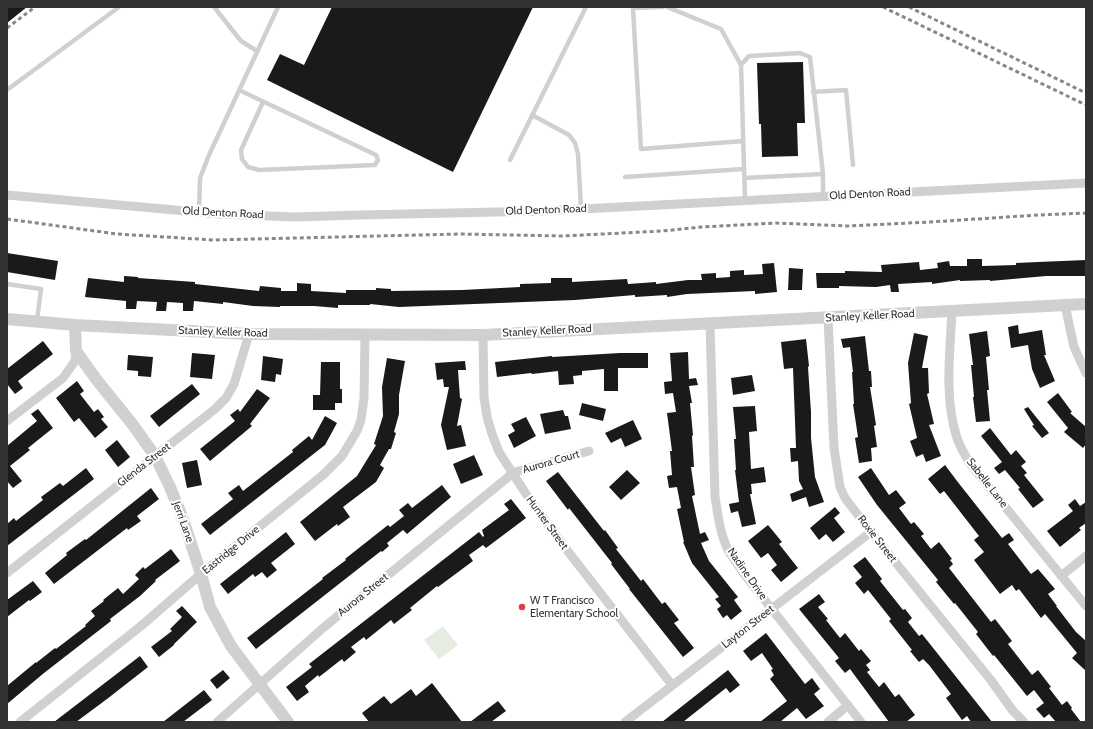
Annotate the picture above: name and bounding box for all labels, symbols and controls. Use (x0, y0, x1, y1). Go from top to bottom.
street label: Old Denton Road (829, 185, 911, 203)
street label: Old Denton Road (505, 202, 587, 218)
street label: Old Denton Road (182, 204, 264, 222)
street label: Stanley Keller Road (825, 307, 915, 325)
street label: Stanley Keller Road (502, 322, 592, 340)
street label: Stanley Keller Road (178, 324, 268, 340)
street label: Glenda Street (115, 440, 173, 490)
street label: Aurora Court (521, 448, 581, 476)
street label: Sabelle Lane (964, 456, 1010, 510)
street label: Hunter Street (523, 494, 571, 552)
street label: Jerri Lane (170, 500, 196, 544)
street label: Roxie Street (855, 513, 899, 565)
street label: Eastridge Drive (200, 523, 262, 577)
street label: Nadine Drive (724, 546, 770, 602)
street label: Aurora Street (335, 571, 391, 619)
place label: W T Francisco Elementary School (530, 594, 618, 620)
marker: W T Francisco Elementary School (517, 602, 527, 612)
street label: Layton Street (719, 602, 777, 652)

